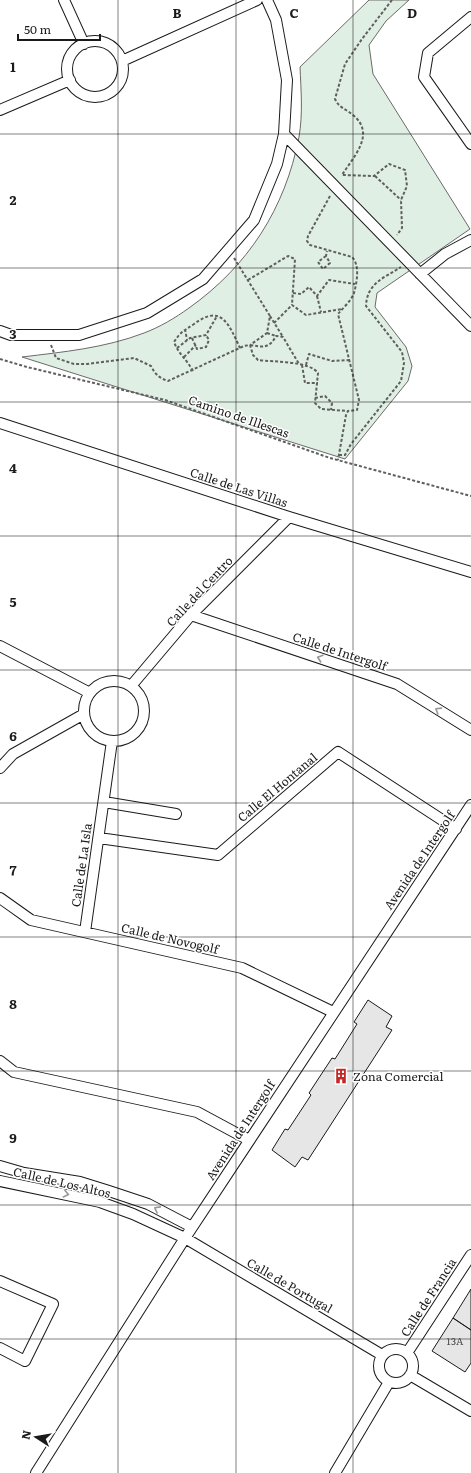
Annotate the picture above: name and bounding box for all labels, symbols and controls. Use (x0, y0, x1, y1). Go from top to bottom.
text: B (173, 3, 182, 22)
text: C (289, 3, 299, 22)
text: D (407, 3, 417, 22)
scale bar (18, 16, 100, 42)
text: 50 m (24, 20, 51, 38)
text: 1 (10, 57, 16, 76)
text: 2 (10, 190, 17, 209)
text: 3 (9, 324, 17, 343)
street label: Camino de Illescas (186, 390, 292, 442)
text: 4 (9, 458, 17, 477)
street label: Calle de Las Villas (188, 463, 291, 511)
street label: Calle del Centro (162, 552, 236, 630)
text: 5 (9, 592, 17, 611)
street label: Calle de Intergolf (291, 627, 391, 675)
one-way arrow (316, 654, 323, 663)
one-way arrow (435, 707, 442, 714)
text: 6 (9, 726, 17, 745)
street label: Calle El Hontanal (233, 748, 321, 826)
street label: Avenida de Intergolf (379, 806, 460, 913)
street label: Calle de La Isla (66, 821, 96, 908)
text: 7 (9, 860, 17, 879)
street label: Calle de Novogolf (120, 918, 222, 958)
text: 8 (9, 994, 17, 1013)
building icon: Zona Comercial (332, 1067, 350, 1085)
place label: Zona Comercial (353, 1067, 444, 1085)
street label: Avenida de Intergolf (201, 1075, 280, 1183)
text: 9 (9, 1128, 17, 1147)
street label: Calle de Los Altos (12, 1162, 113, 1202)
one-way arrow (62, 1190, 69, 1198)
one-way arrow (154, 1206, 162, 1214)
street label: Calle de Portugal (244, 1253, 336, 1317)
street label: Calle de Francia (396, 1254, 461, 1340)
house number: 13A (447, 1333, 464, 1348)
north arrow (16, 1417, 56, 1457)
text: N (16, 1429, 34, 1441)

